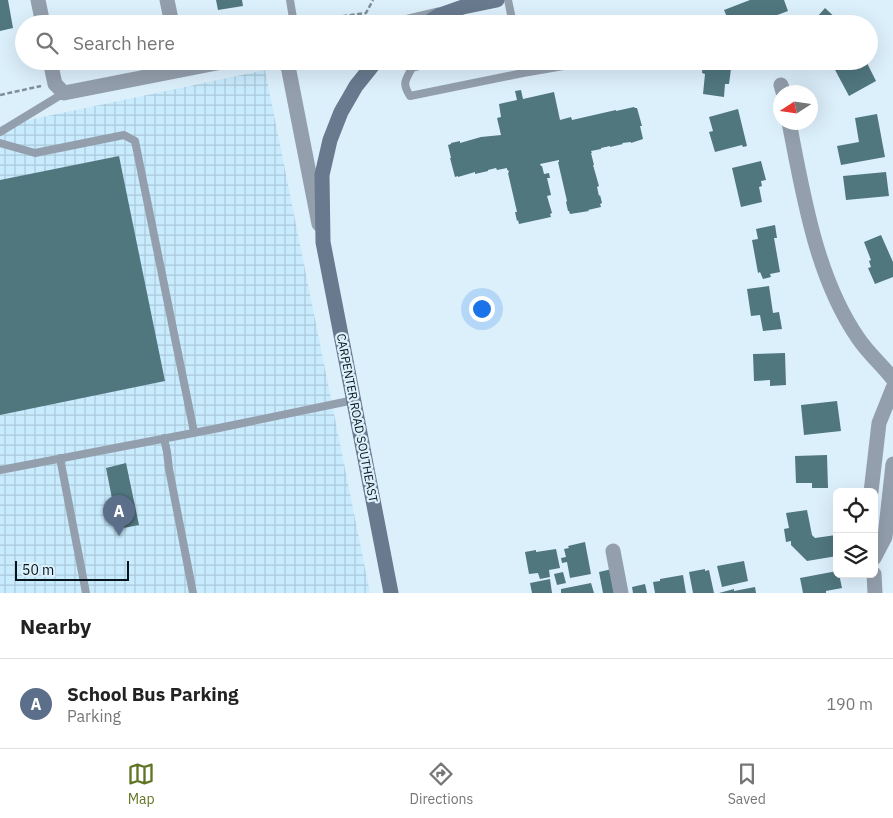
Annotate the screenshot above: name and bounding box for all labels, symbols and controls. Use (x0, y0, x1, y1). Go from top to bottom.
search box (15, 15, 878, 70)
icon: search (33, 29, 61, 57)
text: Search here (73, 31, 175, 55)
north arrow (773, 85, 818, 130)
your location (469, 296, 495, 322)
street label: CARPENTER ROAD SOUTHEAST (334, 332, 381, 504)
map controls (833, 488, 878, 578)
button: locate (833, 488, 878, 533)
pin: A (103, 495, 135, 536)
button: layers (833, 533, 878, 578)
scale bar (15, 558, 129, 581)
text: 50 m (22, 561, 54, 579)
text: Nearby (20, 612, 91, 640)
text: School Bus Parking (67, 682, 239, 706)
text: A (31, 694, 41, 714)
text: 190 m (826, 694, 873, 714)
text: Parking (67, 706, 121, 726)
tab: Map (127, 760, 155, 808)
tab: Directions (410, 760, 473, 808)
tab: Saved (728, 760, 766, 808)

